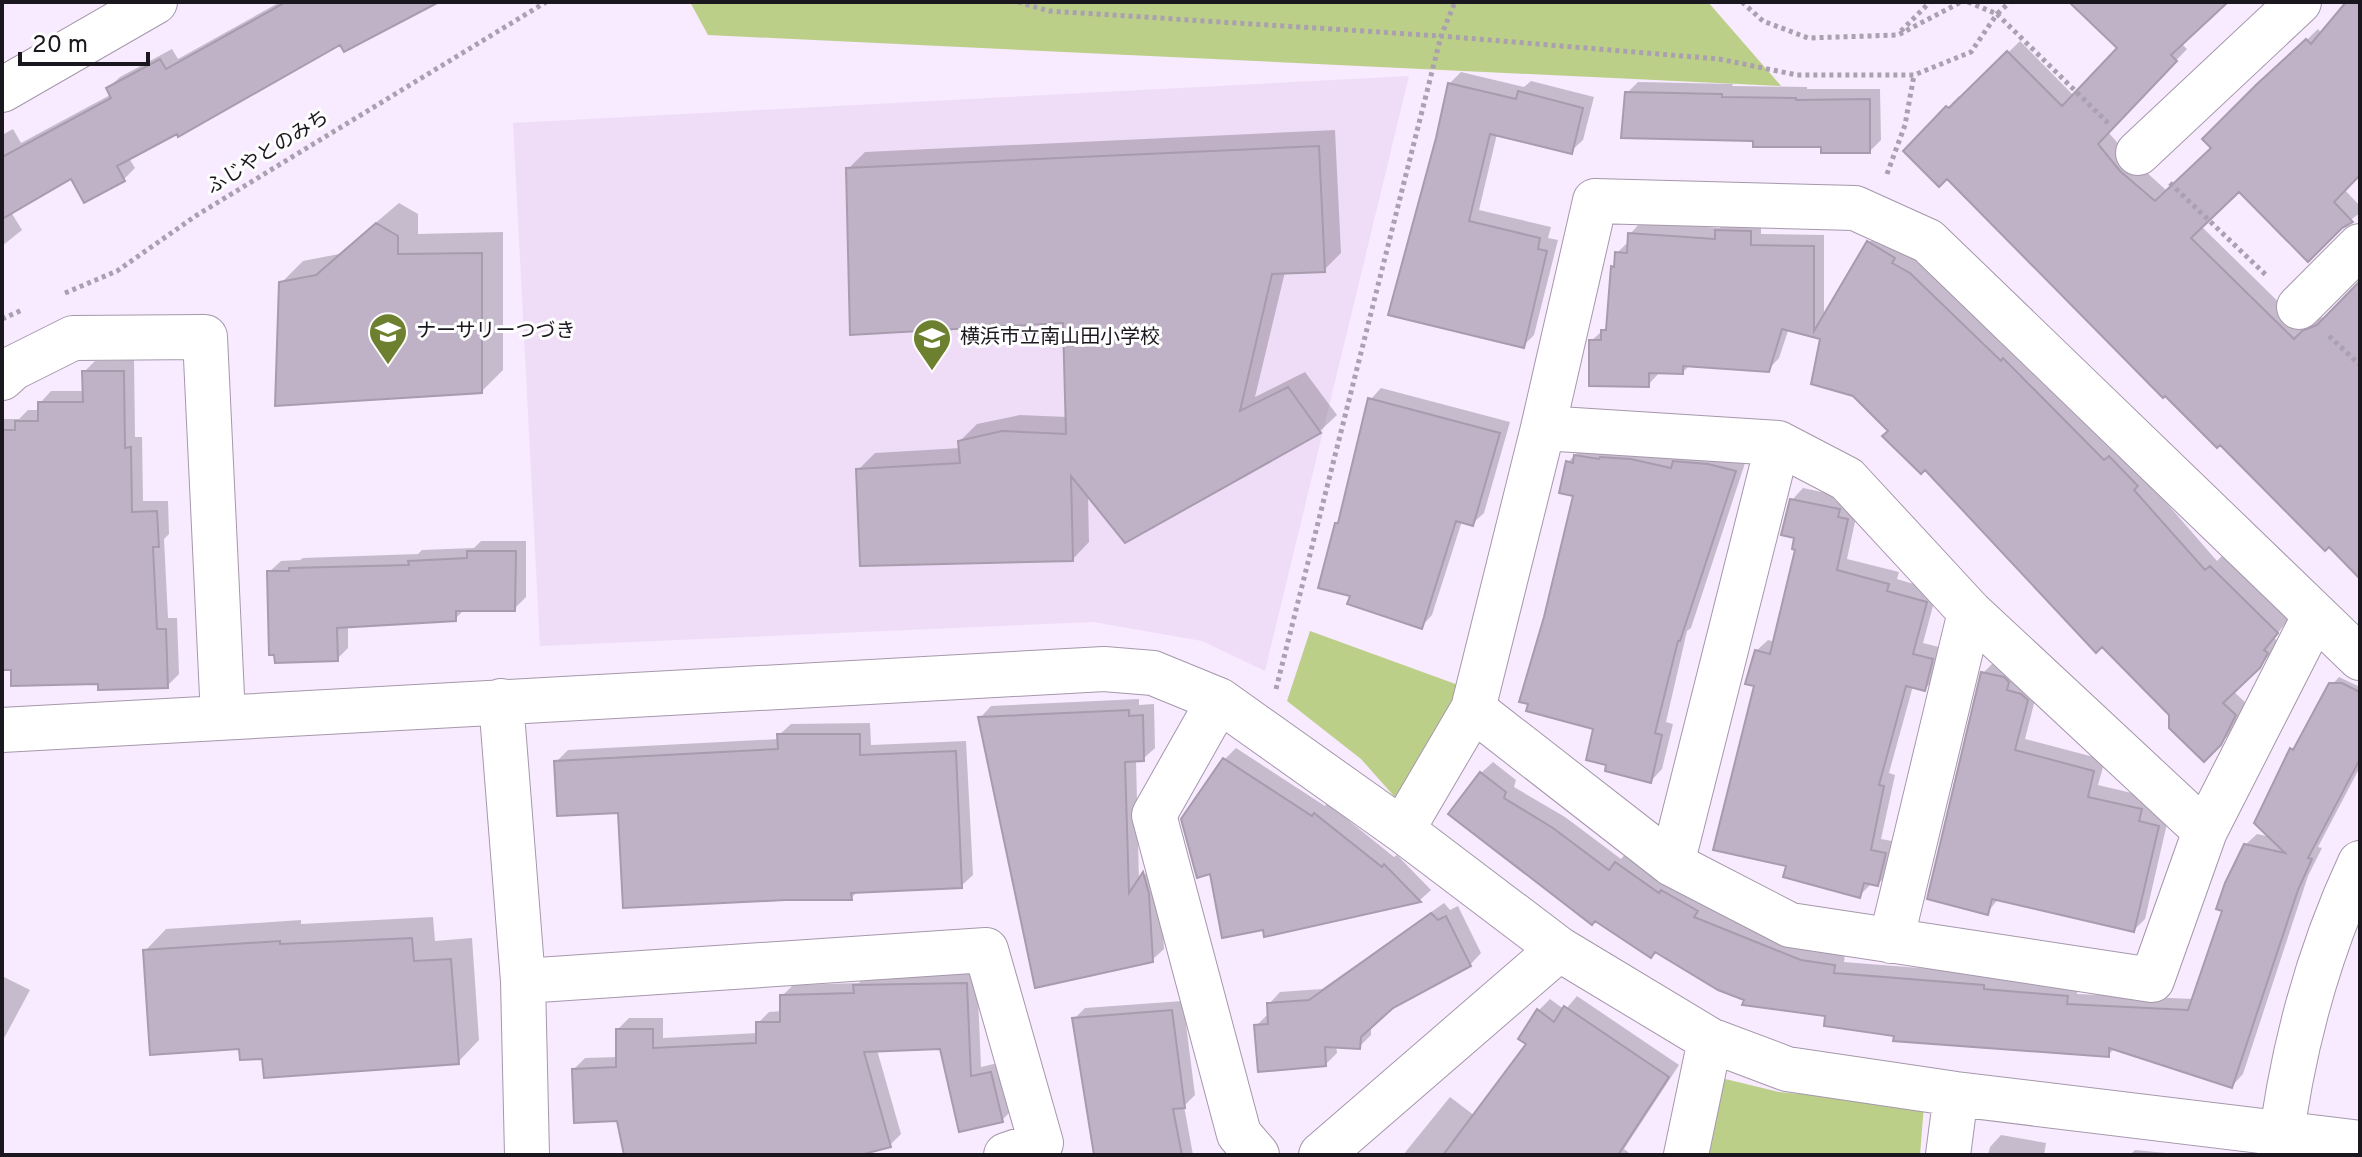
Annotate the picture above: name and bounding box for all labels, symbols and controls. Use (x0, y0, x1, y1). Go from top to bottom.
scale bar (20, 16, 148, 66)
text: 20 m (32, 31, 88, 61)
street label: ふじやとのみち (202, 105, 334, 201)
school or university icon: ナーサリーつづき (367, 311, 409, 366)
school or university icon: 横浜市立南山田小学校 (911, 317, 953, 372)
place label: ナーサリーつづき (416, 319, 576, 345)
place label: 横浜市立南山田小学校 (960, 325, 1160, 351)

